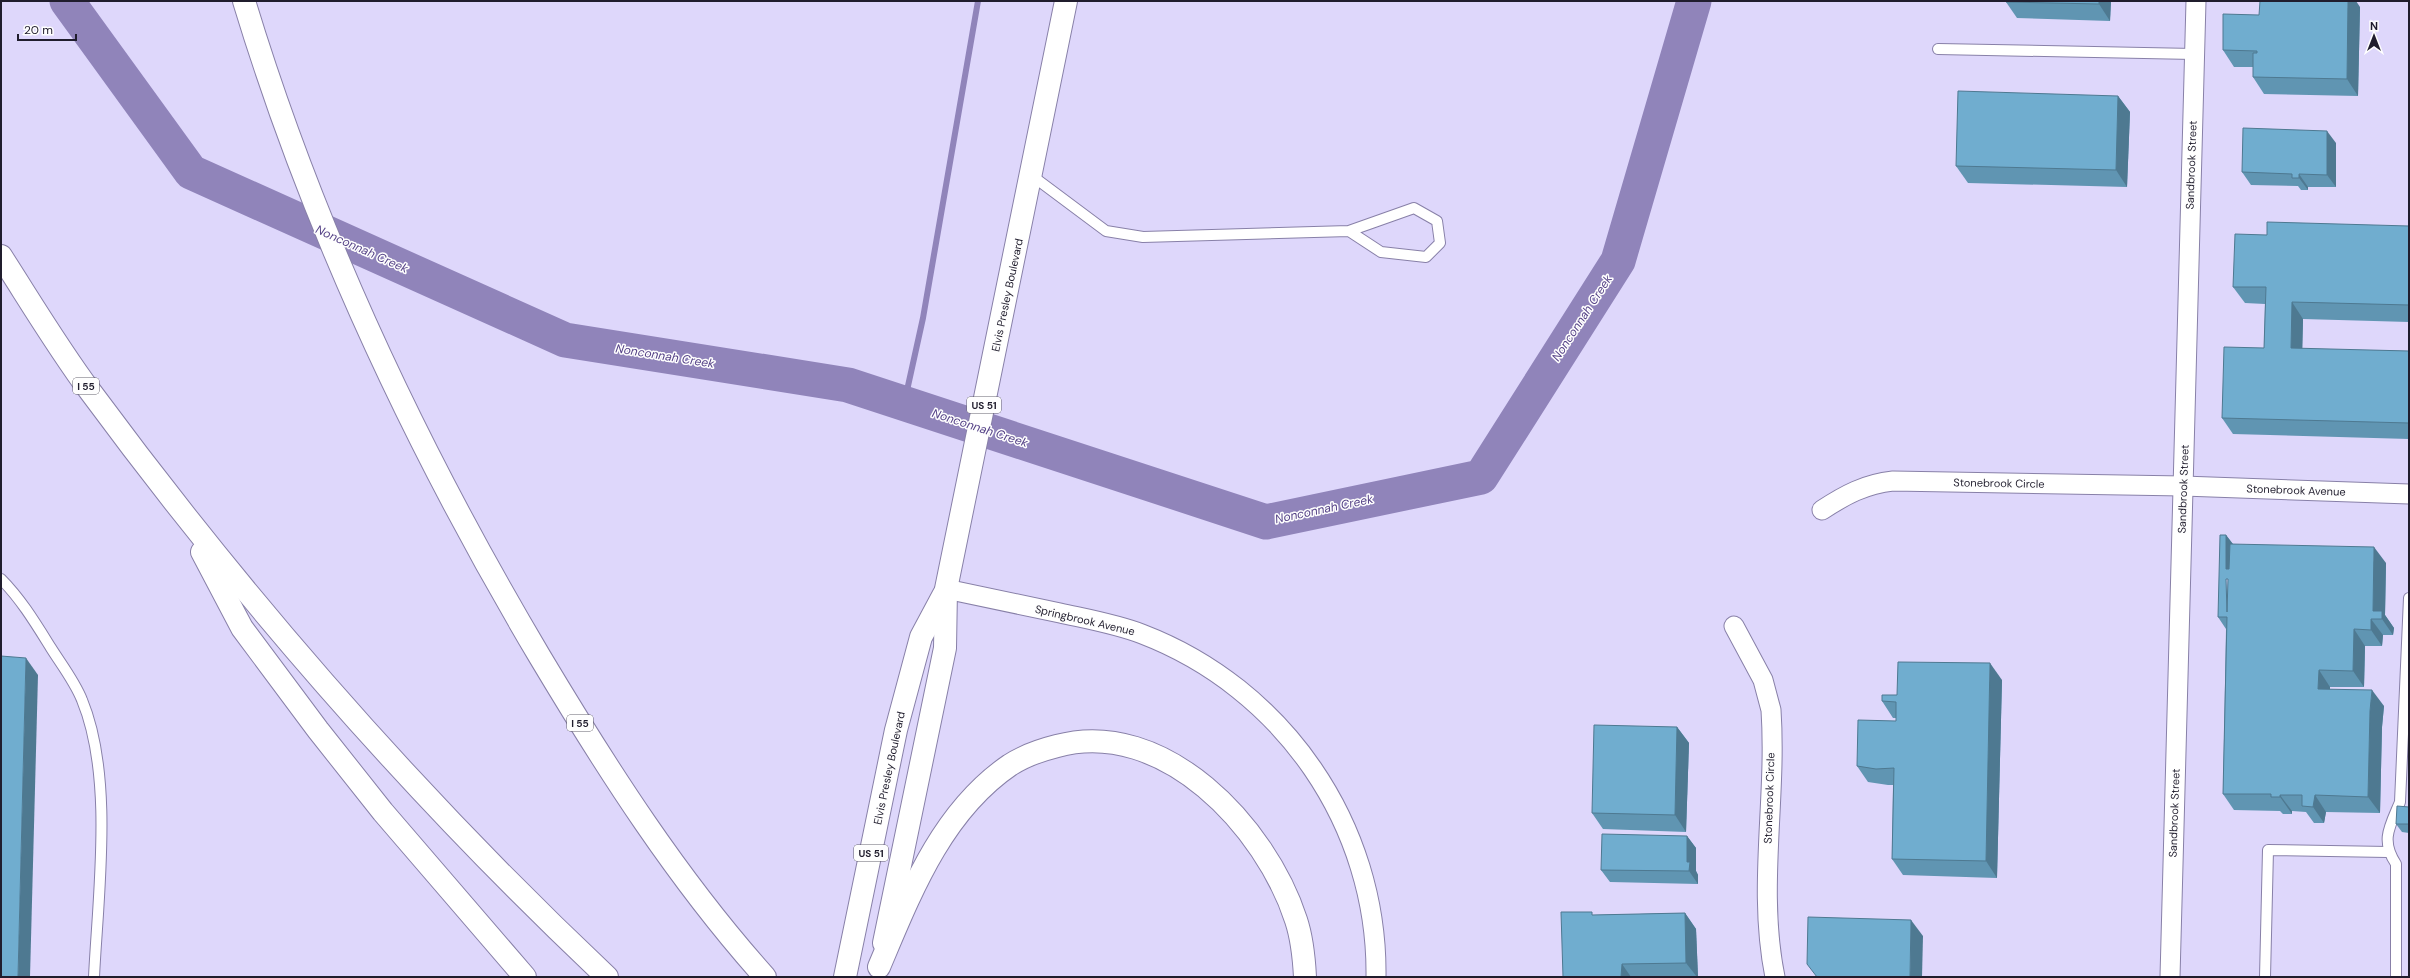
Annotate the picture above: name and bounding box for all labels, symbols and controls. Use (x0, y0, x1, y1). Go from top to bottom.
scale bar (18, 16, 76, 42)
north arrow (2354, 16, 2394, 56)
text: N (2370, 19, 2378, 33)
text: 20 m (24, 22, 53, 38)
street label: Sandbrook Street (2182, 120, 2200, 210)
water label: Nonconnah Creek (313, 221, 412, 277)
street label: Elvis Presley Boulevard (988, 237, 1026, 353)
water label: Nonconnah Creek (1548, 271, 1616, 364)
water label: Nonconnah Creek (614, 340, 716, 372)
road number: I 55 (73, 378, 99, 394)
road number: US 51 (967, 397, 1001, 413)
water label: Nonconnah Creek (930, 405, 1031, 451)
street label: Sandbrook Street (2174, 444, 2192, 534)
street label: Stonebrook Circle (1953, 475, 2045, 491)
street label: Stonebrook Avenue (2246, 481, 2346, 499)
water label: Nonconnah Creek (1274, 491, 1375, 527)
street label: Springbrook Avenue (1034, 602, 1136, 638)
street label: Elvis Presley Boulevard (870, 710, 908, 826)
road number: I 55 (567, 715, 593, 731)
street label: Stonebrook Circle (1760, 752, 1778, 844)
street label: Sandbrook Street (2165, 768, 2183, 858)
road number: US 51 (854, 845, 888, 861)

